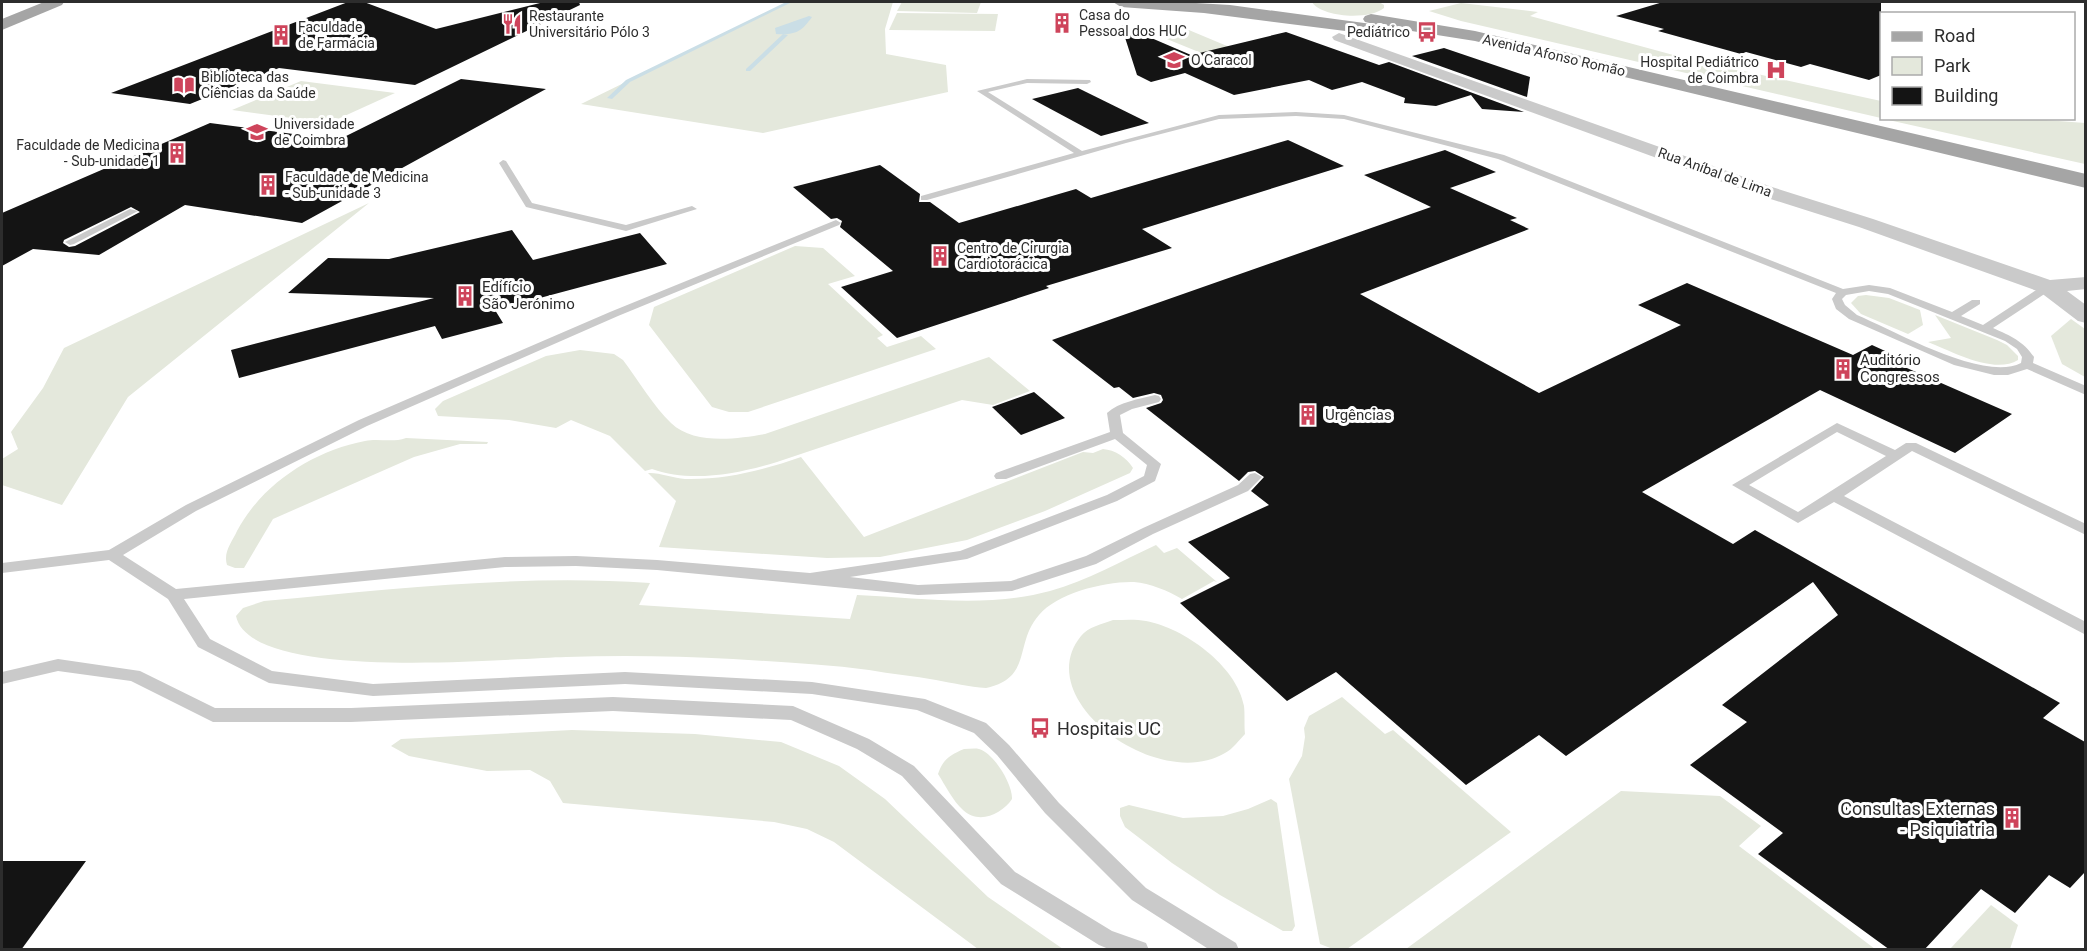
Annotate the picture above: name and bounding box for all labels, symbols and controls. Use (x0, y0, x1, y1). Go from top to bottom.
place label: Casa do Pessoal dos HUC (1079, 7, 1187, 39)
place label: Restaurante Universitário Pólo 3 (529, 8, 650, 40)
building icon: Casa do Pessoal dos HUC (1050, 11, 1074, 35)
restaurant icon: Restaurante Universitário Pólo 3 (500, 12, 524, 36)
legend (1880, 12, 2075, 120)
place label: Faculdade de Farmácia (298, 19, 375, 51)
bus stop icon: Pediátrico (1415, 20, 1439, 44)
building icon: Faculdade de Farmácia (269, 23, 293, 47)
place label: Pediátrico (1347, 24, 1410, 40)
text: Road (1934, 25, 1975, 46)
street label: Avenida Afonso Romão (1481, 31, 1627, 79)
school or university icon: O Caracol (1162, 48, 1186, 72)
place label: O Caracol (1191, 52, 1252, 68)
place label: Hospital Pediátrico de Coimbra (1640, 54, 1759, 86)
text: Park (1934, 55, 1971, 76)
hospital icon: Hospital Pediátrico de Coimbra (1764, 58, 1788, 82)
place label: Biblioteca das Ciências da Saúde (201, 69, 316, 101)
library icon: Biblioteca das Ciências da Saúde (172, 73, 196, 97)
text: Building (1934, 85, 1998, 106)
place label: Universidade de Coimbra (274, 116, 355, 148)
school or university icon: Universidade de Coimbra (245, 120, 269, 144)
place label: Faculdade de Medicina - Sub-unidade 1 (16, 137, 160, 169)
building icon: Faculdade de Medicina - Sub-unidade 1 (165, 141, 189, 165)
street label: Rua Aníbal de Lima (1656, 144, 1774, 200)
place label: Faculdade de Medicina - Sub-unidade 3 (285, 169, 429, 201)
building icon: Faculdade de Medicina - Sub-unidade 3 (256, 173, 280, 197)
place label: Centro de Cirurgia Cardiotorácica (957, 240, 1069, 272)
building icon: Centro de Cirurgia Cardiotorácica (928, 244, 952, 268)
place label: Edifício São Jerónimo (482, 278, 575, 313)
building icon: Edifício São Jerónimo (453, 284, 477, 308)
place label: Auditório Congressos (1860, 351, 1940, 386)
building icon: Auditório Congressos (1831, 357, 1855, 381)
building icon: Urgências (1296, 403, 1320, 427)
place label: Urgências (1325, 406, 1392, 424)
bus stop icon: Hospitais UC (1028, 716, 1052, 740)
place label: Hospitais UC (1057, 718, 1161, 739)
place label: Consultas Externas - Psiquiatria (1840, 798, 1995, 840)
building icon: Consultas Externas - Psiquiatria (2000, 806, 2024, 830)

